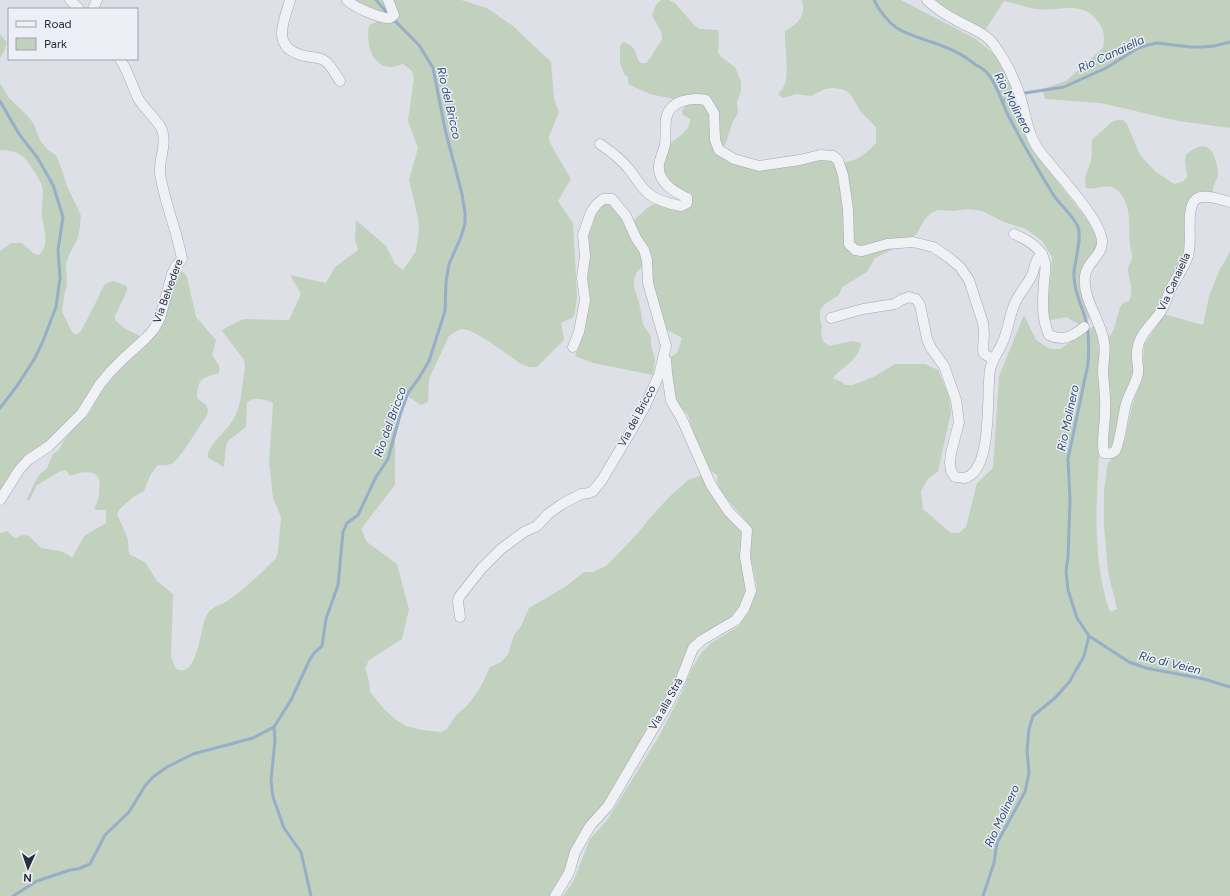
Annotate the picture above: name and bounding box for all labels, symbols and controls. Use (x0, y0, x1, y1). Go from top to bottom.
legend (8, 8, 138, 60)
text: Road (44, 17, 72, 31)
water label: Rio Canaiella (1076, 33, 1146, 75)
text: Park (44, 37, 67, 51)
water label: Rio del Bricco (434, 66, 464, 140)
water label: Rio Molinero (991, 70, 1035, 136)
street label: Via Canaiella (1155, 251, 1193, 313)
street label: Via Belvedere (150, 257, 186, 325)
street label: Via dei Bricco (615, 383, 659, 449)
water label: Rio Molinero (1054, 384, 1082, 452)
water label: Rio del Bricco (371, 385, 409, 459)
water label: Rio di Veien (1137, 649, 1203, 678)
street label: Via alla Strà (646, 676, 686, 732)
water label: Rio Molinero (981, 783, 1023, 849)
north arrow (8, 848, 48, 888)
text: N (23, 871, 32, 884)

